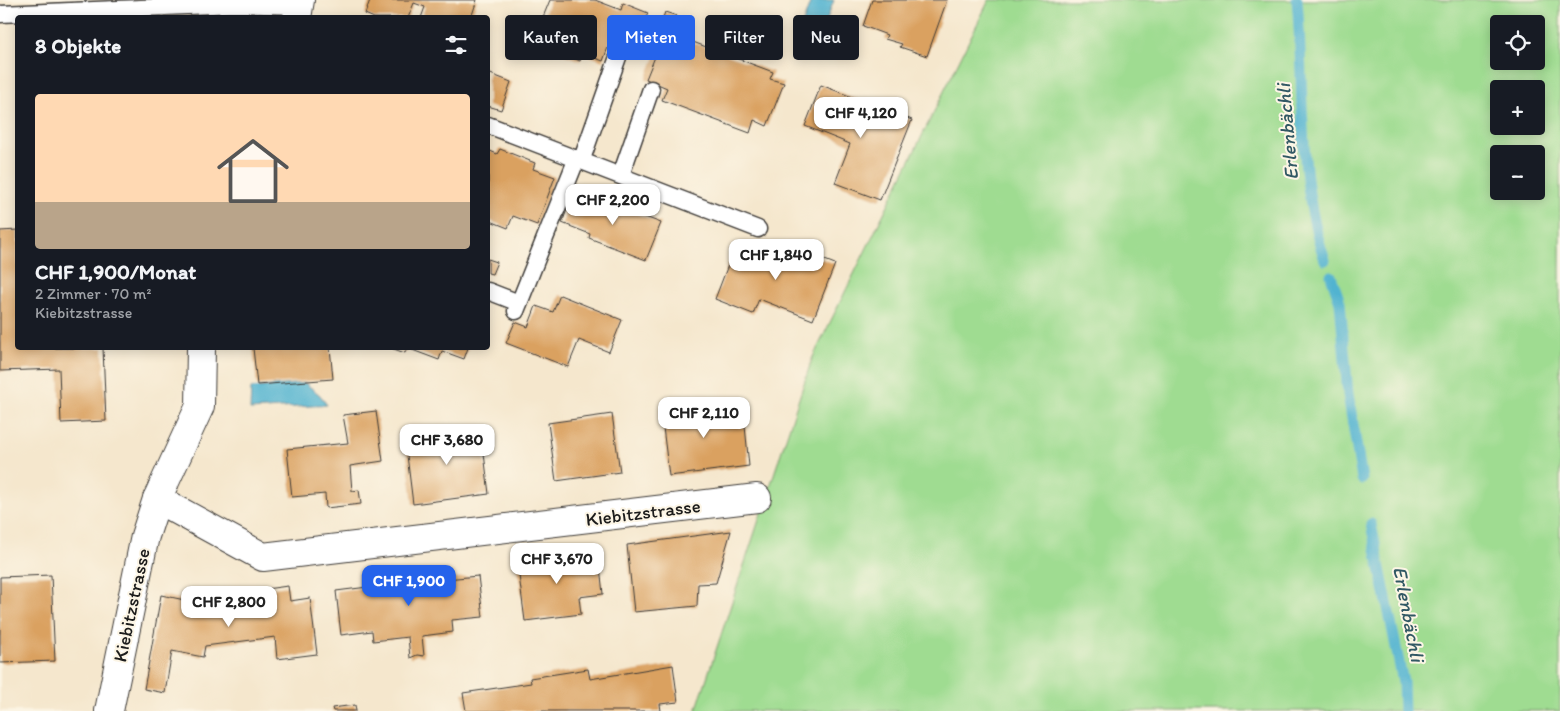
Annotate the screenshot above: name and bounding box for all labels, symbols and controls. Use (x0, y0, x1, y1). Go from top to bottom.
chip: Kaufen (505, 15, 597, 60)
chip: Mieten (607, 15, 695, 60)
chip: Filter (705, 15, 783, 60)
chip: Neu (793, 15, 859, 60)
map controls (1490, 15, 1545, 200)
button: locate (1490, 15, 1545, 70)
icon: filters (442, 31, 470, 59)
text: 8 Objekte (35, 33, 121, 58)
button: + (1490, 80, 1545, 135)
water label: Erlenbächli (1271, 81, 1303, 181)
pin: CHF 4,120 (804, 96, 918, 139)
text: CHF 4,120 (825, 103, 897, 122)
icon: home (208, 126, 298, 216)
button: − (1490, 145, 1545, 200)
pin: CHF 2,200 (556, 184, 670, 226)
text: CHF 2,200 (576, 190, 650, 209)
pin: CHF 1,840 (719, 238, 833, 281)
text: CHF 1,840 (740, 245, 812, 264)
text: CHF 1,900/Monat (35, 259, 196, 284)
text: 2 Zimmer · 70 m² (35, 284, 151, 303)
text: Kiebitzstrasse (35, 303, 132, 322)
pin: CHF 2,110 (647, 396, 761, 439)
text: CHF 2,110 (669, 403, 739, 422)
pin: CHF 3,680 (390, 424, 504, 466)
text: CHF 3,680 (411, 430, 483, 449)
street label: Kiebitzstrasse (584, 494, 702, 531)
pin: CHF 3,670 (500, 542, 614, 585)
street label: Kiebitzstrasse (108, 546, 155, 664)
text: CHF 3,670 (521, 549, 593, 568)
pin: CHF 1,900 (352, 564, 466, 607)
water label: Erlenbächli (1388, 564, 1430, 666)
text: CHF 1,900 (373, 571, 445, 590)
pin: CHF 2,800 (172, 586, 286, 628)
text: CHF 2,800 (192, 592, 266, 611)

